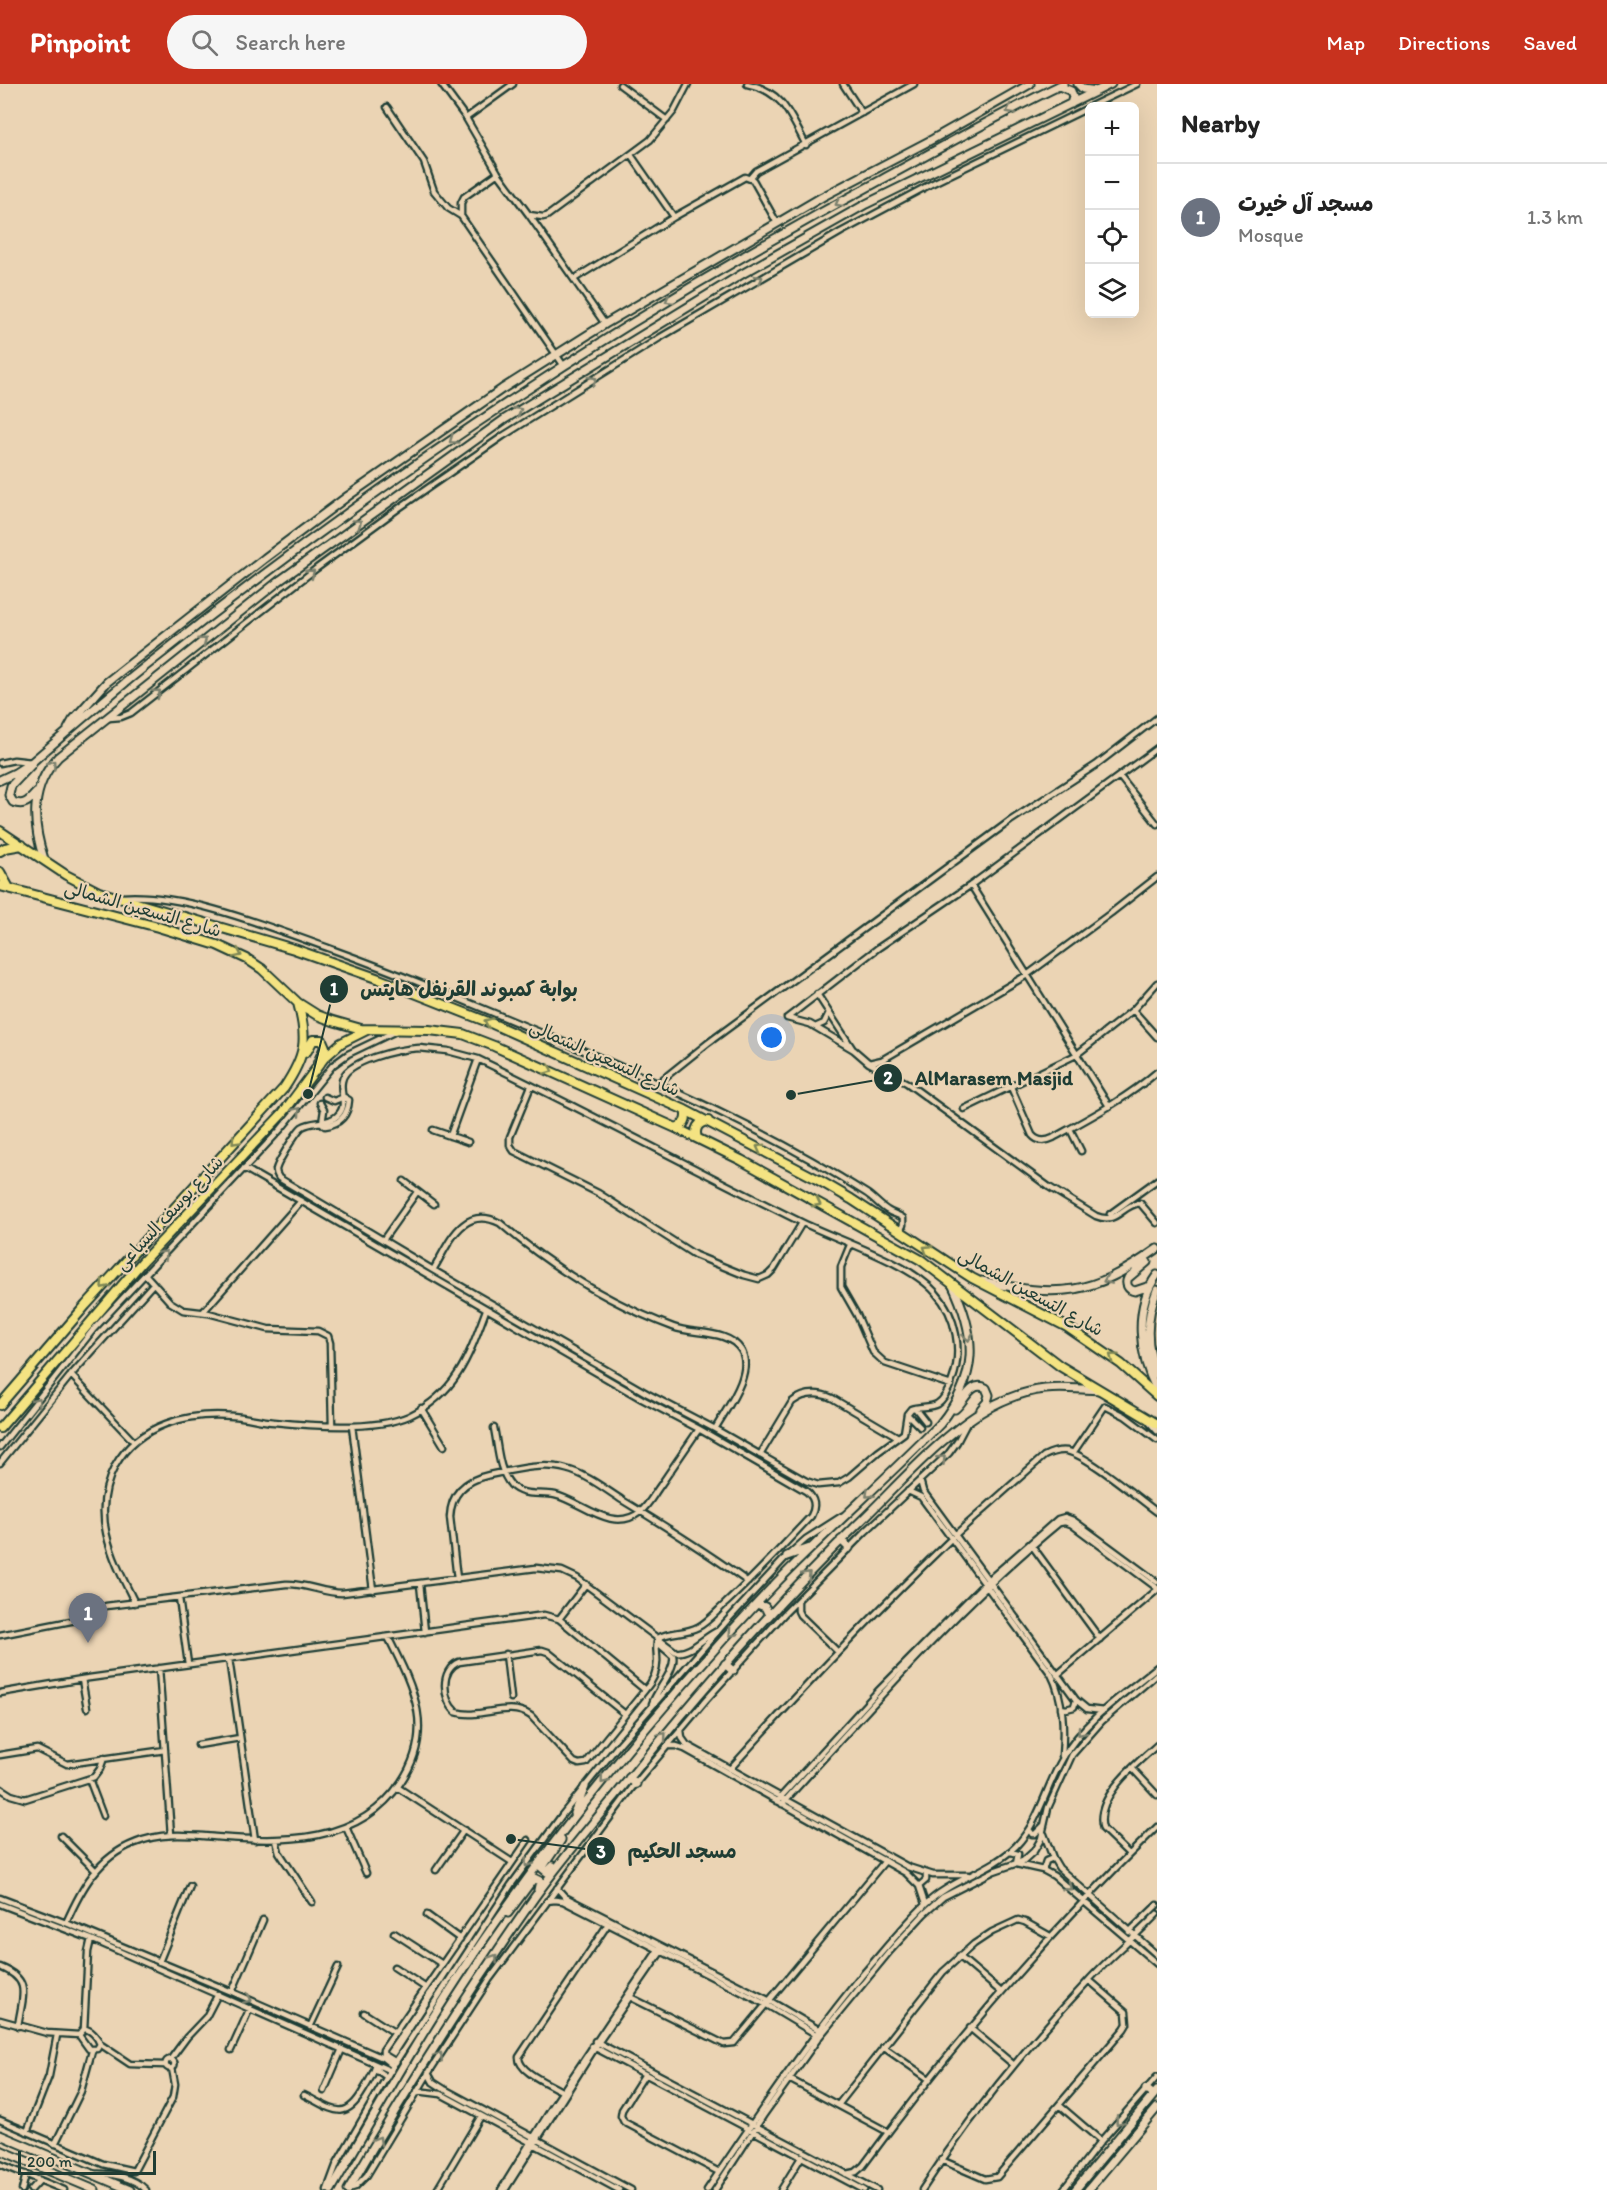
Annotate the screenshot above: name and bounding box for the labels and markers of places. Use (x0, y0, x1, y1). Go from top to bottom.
callout: بوابة كمبوند القرنفل هايتس (319, 970, 590, 1008)
callout: AlMarasem Masjid (873, 1059, 1085, 1097)
pin: 1 (68, 1594, 107, 1643)
callout: مسجد الحكيم (586, 1832, 749, 1870)

